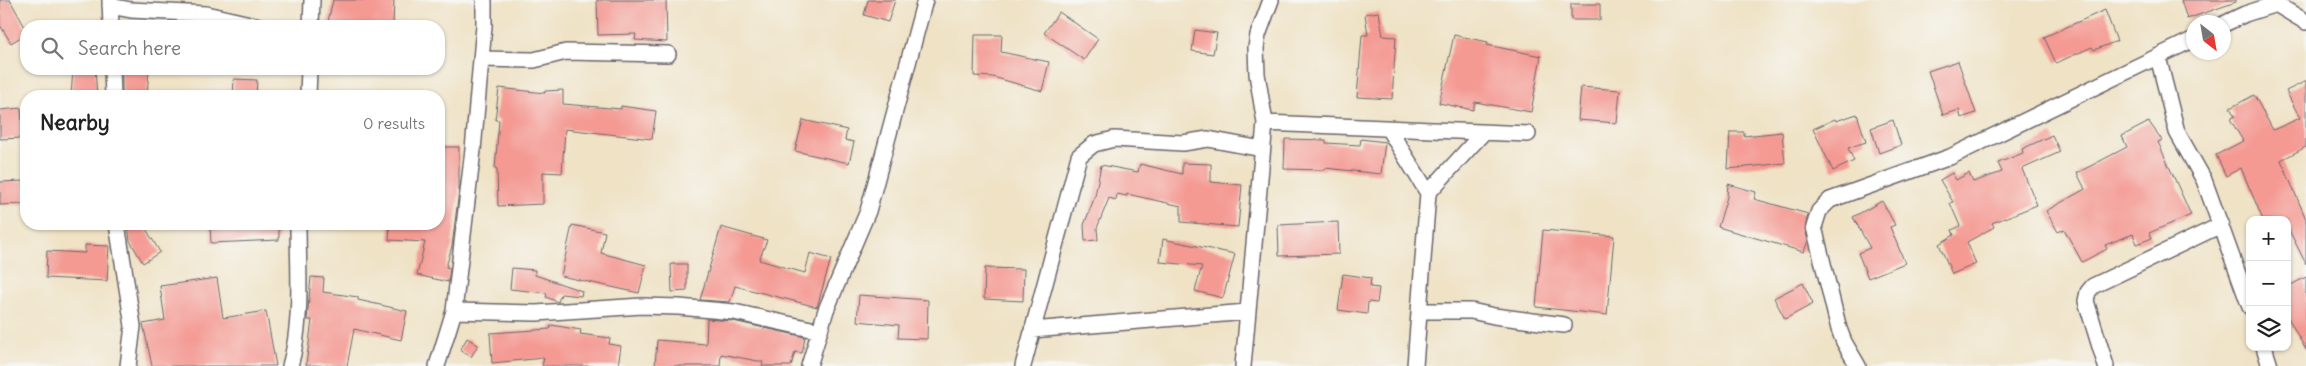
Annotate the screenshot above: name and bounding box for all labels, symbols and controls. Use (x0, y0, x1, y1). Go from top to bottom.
north arrow (2186, 15, 2231, 60)
search box (20, 20, 445, 75)
icon: search (38, 34, 66, 62)
text: Search here (78, 36, 181, 60)
text: Nearby (40, 109, 110, 136)
text: 0 results (363, 113, 425, 133)
map controls (2246, 216, 2291, 351)
button: + (2246, 216, 2291, 261)
button: − (2246, 261, 2291, 306)
button: layers (2246, 306, 2291, 351)

